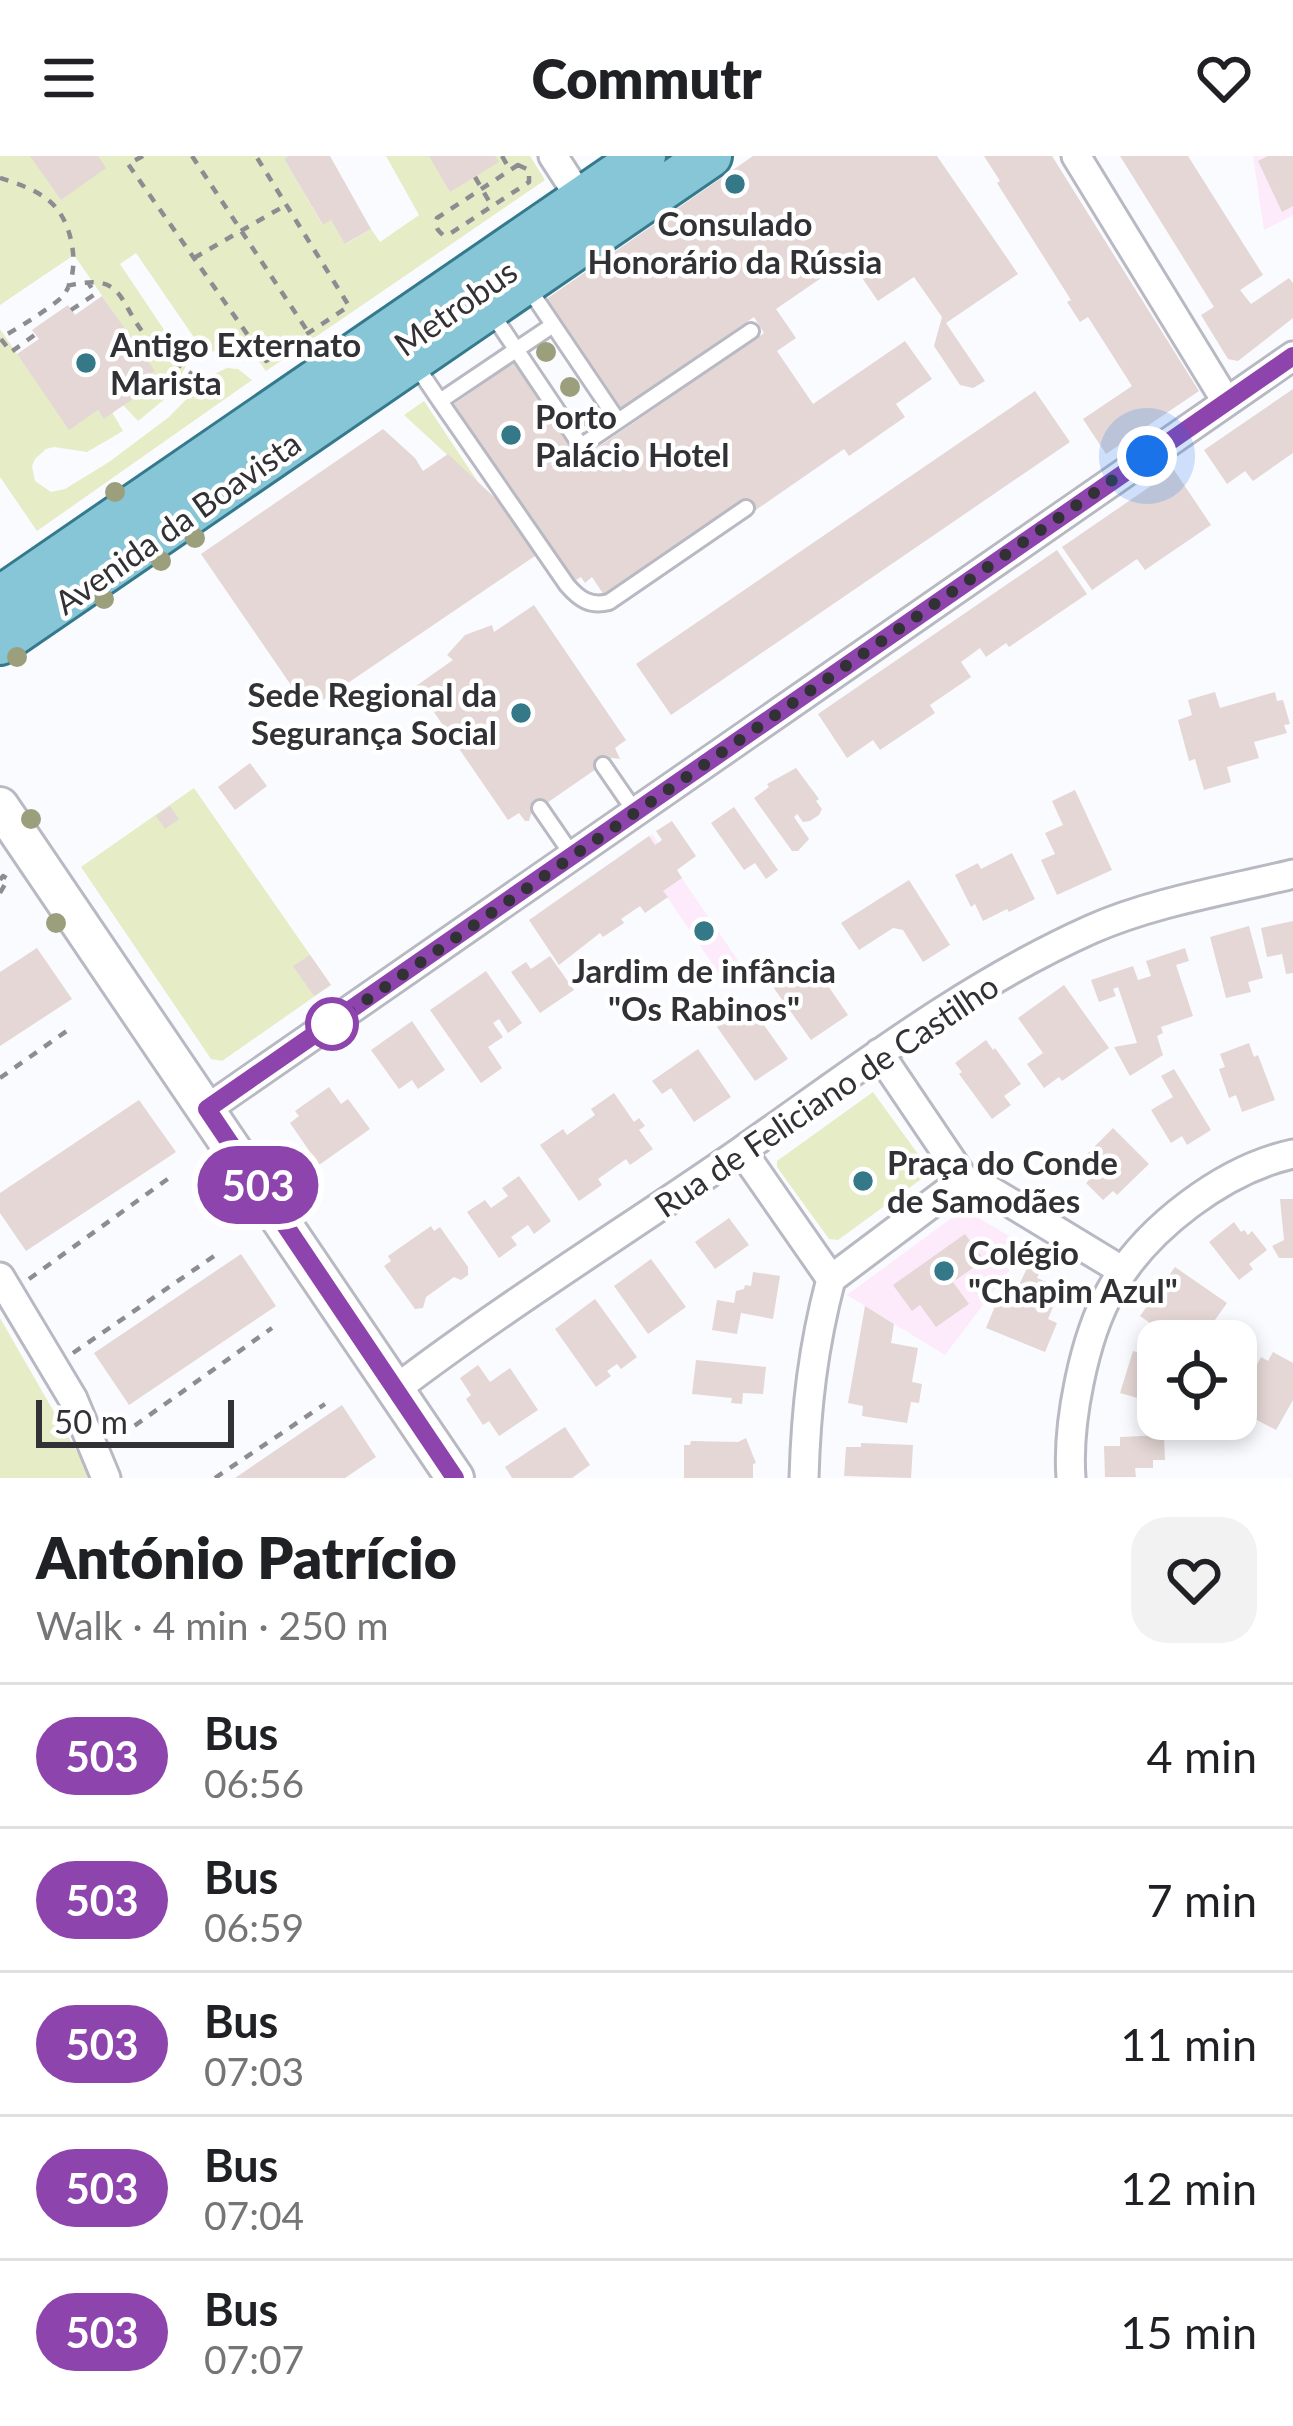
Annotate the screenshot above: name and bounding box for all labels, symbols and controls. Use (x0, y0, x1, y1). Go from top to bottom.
icon: menu (36, 45, 102, 111)
icon: heart (1191, 45, 1257, 111)
text: Commutr (531, 46, 762, 111)
marker: Consulado Honorário da Rússia (722, 171, 748, 197)
place label: Consulado Honorário da Rússia (588, 203, 882, 281)
street label: Metrobus (386, 250, 524, 364)
place label: Antigo Externato Marista (109, 324, 361, 402)
marker: Antigo Externato Marista (73, 350, 99, 376)
place label: Porto Palácio Hotel (535, 396, 729, 474)
street label: Avenida da Boavista (46, 422, 308, 622)
marker: Porto Palácio Hotel (498, 422, 524, 448)
your location (1117, 426, 1177, 486)
place label: Sede Regional da Segurança Social (247, 674, 497, 752)
marker: Sede Regional da Segurança Social (508, 700, 534, 726)
marker: Jardim de infância "Os Rabinos" (691, 918, 717, 944)
place label: Jardim de infância "Os Rabinos" (572, 950, 836, 1028)
street label: Rua de Feliciano de Castilho (647, 965, 1005, 1225)
unlabelled marker (307, 999, 357, 1049)
place label: Praça do Conde de Samodães (887, 1142, 1118, 1220)
line badge: 503 (189, 1146, 327, 1224)
text: 503 (221, 1160, 295, 1210)
marker: Praça do Conde de Samodães (850, 1168, 876, 1194)
place label: Colégio "Chapim Azul" (968, 1232, 1178, 1310)
marker: Colégio "Chapim Azul" (931, 1258, 957, 1284)
map controls (1137, 1320, 1257, 1440)
button: locate (1137, 1320, 1257, 1440)
scale bar (36, 1394, 234, 1447)
text: 50 m (54, 1401, 128, 1441)
button: heart (1131, 1517, 1257, 1643)
text: António Patrício (36, 1523, 457, 1591)
text: Walk · 4 min · 250 m (36, 1602, 389, 1648)
text: Bus (204, 1706, 278, 1760)
text: 4 min (1146, 1729, 1257, 1783)
text: 503 (65, 1731, 139, 1781)
text: 06:56 (204, 1760, 304, 1806)
text: Bus (204, 1850, 278, 1904)
text: 7 min (1146, 1873, 1257, 1927)
text: 503 (65, 1875, 139, 1925)
text: 06:59 (204, 1904, 304, 1950)
text: Bus (204, 1994, 278, 2048)
text: 11 min (1120, 2017, 1257, 2071)
text: 503 (65, 2019, 139, 2069)
text: 07:03 (204, 2048, 304, 2094)
text: Bus (204, 2138, 278, 2192)
text: 12 min (1120, 2161, 1257, 2215)
text: 503 (65, 2163, 139, 2213)
text: 07:04 (204, 2192, 304, 2238)
text: Bus (204, 2282, 278, 2336)
text: 15 min (1120, 2305, 1257, 2359)
text: 503 (65, 2307, 139, 2357)
text: 07:07 (204, 2336, 304, 2382)

